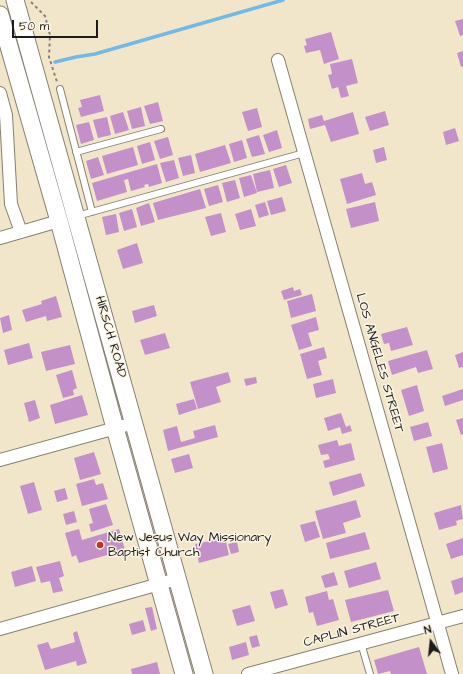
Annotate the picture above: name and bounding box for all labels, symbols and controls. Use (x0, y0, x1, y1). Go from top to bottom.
scale bar (14, 12, 100, 38)
text: 50 m (19, 18, 49, 35)
street label: LOS ANGELES STREET (352, 292, 406, 434)
street label: HIRSCH ROAD (91, 294, 129, 380)
place label: New Jesus Way Missionary Baptist Church (108, 530, 271, 561)
marker: New Jesus Way Missionary Baptist Church (95, 540, 105, 550)
street label: CAPLIN STREET (302, 611, 402, 651)
north arrow (411, 622, 451, 662)
text: N (422, 622, 433, 638)

